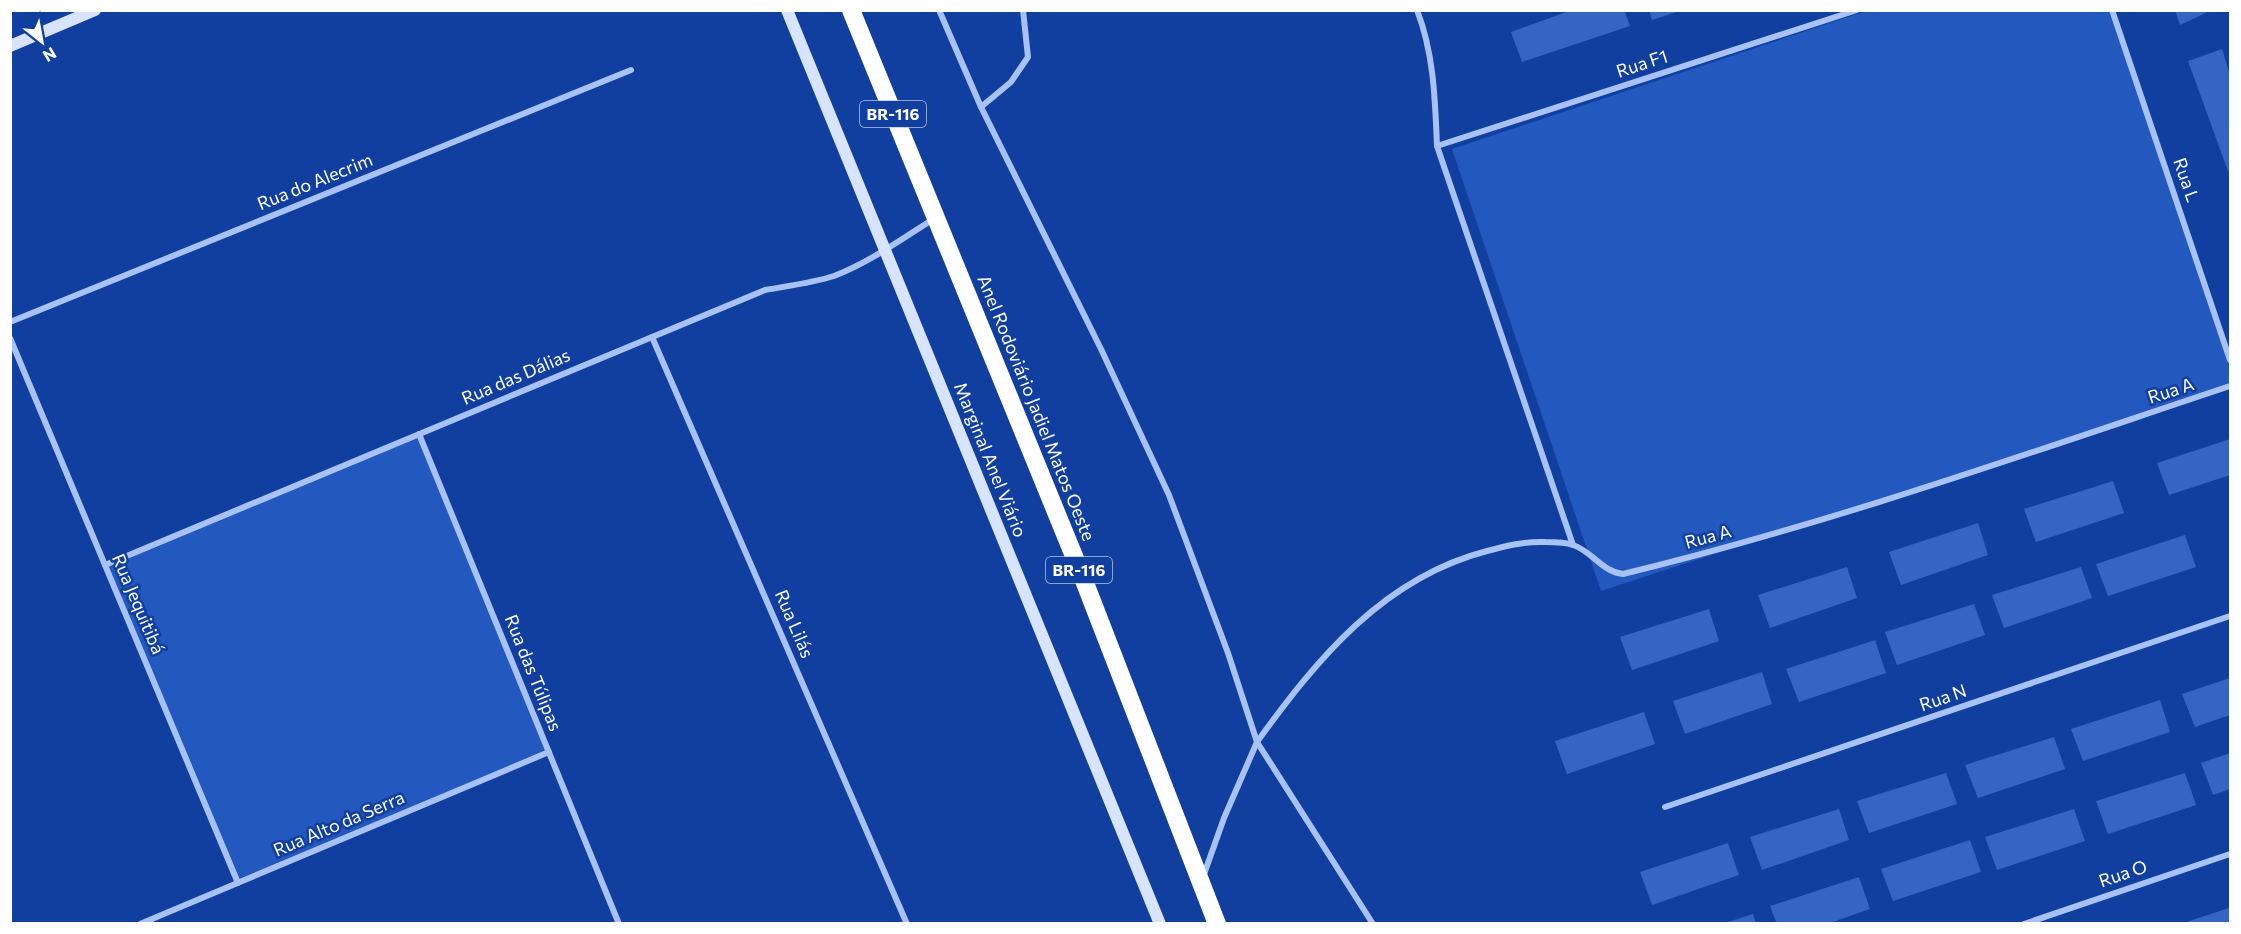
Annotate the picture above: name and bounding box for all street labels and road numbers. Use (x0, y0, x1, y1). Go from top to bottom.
street label: Rua F1 (1613, 44, 1670, 82)
road number: BR-116 (860, 101, 926, 127)
street label: Rua do Alecrim (254, 148, 375, 214)
street label: Rua L (2169, 155, 2205, 205)
street label: Anel Rodoviário Jadiel Matos Oeste (973, 272, 1100, 544)
street label: Rua das Dálias (458, 343, 573, 409)
street label: Rua A (2145, 372, 2197, 408)
street label: Marginal Anel Viário (950, 379, 1032, 540)
street label: Rua A (1682, 519, 1733, 553)
street label: Rua Jequitibá (108, 550, 170, 657)
road number: BR-116 (1046, 557, 1112, 583)
street label: Rua Lilás (771, 586, 819, 661)
street label: Rua das Túlipas (501, 611, 567, 734)
street label: Rua N (1916, 679, 1969, 715)
street label: Rua Alto da Serra (270, 786, 407, 861)
street label: Rua O (2096, 855, 2150, 892)

